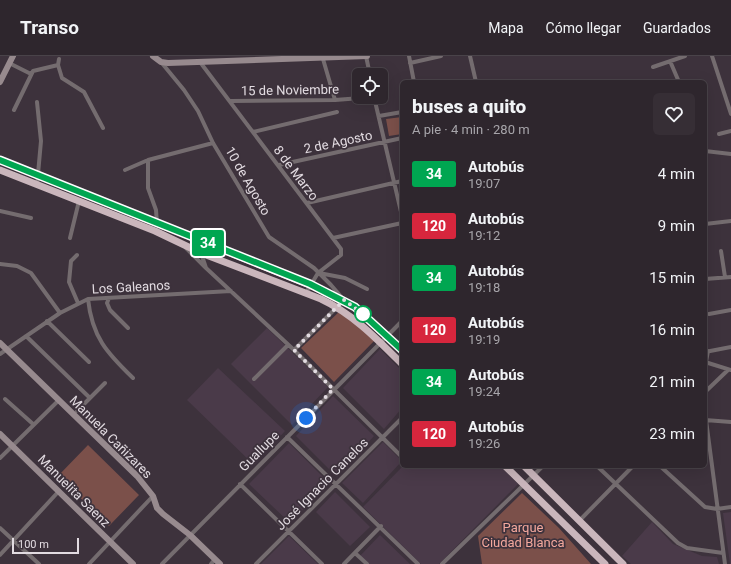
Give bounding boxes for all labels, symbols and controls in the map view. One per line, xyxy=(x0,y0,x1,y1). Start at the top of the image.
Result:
text: Transo xyxy=(20,16,79,39)
text: Mapa xyxy=(488,20,524,36)
text: Cómo llegar xyxy=(546,20,621,36)
text: Guardados xyxy=(643,20,711,36)
map controls xyxy=(352,68,388,104)
button: locate xyxy=(352,68,388,104)
street label: 15 de Noviembre xyxy=(241,82,339,98)
button: heart xyxy=(653,93,695,135)
text: buses a quito xyxy=(412,95,526,118)
text: A pie · 4 min · 280 m xyxy=(412,122,530,137)
street label: 2 de Agosto xyxy=(302,127,374,157)
street label: 8 de Marzo xyxy=(271,143,321,203)
street label: 10 de Agosto xyxy=(222,144,274,218)
text: Autobús xyxy=(468,158,524,176)
text: 4 min xyxy=(658,165,695,183)
text: 34 xyxy=(426,166,442,182)
text: 19:07 xyxy=(468,176,500,191)
text: Autobús xyxy=(468,210,524,228)
text: 9 min xyxy=(658,217,695,235)
text: 120 xyxy=(422,218,446,234)
text: 19:12 xyxy=(468,228,500,243)
line badge: 34 xyxy=(190,230,226,256)
text: 34 xyxy=(200,235,216,251)
text: Autobús xyxy=(468,262,524,280)
text: 15 min xyxy=(649,269,695,287)
text: 34 xyxy=(426,270,442,286)
street label: Los Galeanos xyxy=(91,277,171,297)
text: 19:18 xyxy=(468,280,500,295)
unlabelled marker xyxy=(354,305,372,323)
text: Autobús xyxy=(468,314,524,332)
text: 16 min xyxy=(649,321,695,339)
text: 120 xyxy=(422,322,446,338)
text: 19:19 xyxy=(468,332,500,347)
text: Autobús xyxy=(468,366,524,384)
text: 21 min xyxy=(649,373,695,391)
text: 34 xyxy=(426,374,442,390)
text: 19:24 xyxy=(468,384,500,399)
street label: Manuela Cañizares xyxy=(67,393,156,482)
your location xyxy=(296,408,316,428)
text: Autobús xyxy=(468,418,524,436)
text: 23 min xyxy=(649,425,695,443)
text: 120 xyxy=(422,426,446,442)
street label: Guallupe xyxy=(236,428,282,474)
street label: José Ignacio Canelos xyxy=(273,435,371,533)
text: 19:26 xyxy=(468,436,500,451)
street label: Manuelita Saenz xyxy=(35,452,114,531)
park label: Parque Ciudad Blanca xyxy=(481,520,565,550)
scale bar xyxy=(12,536,79,555)
text: 100 m xyxy=(18,538,49,551)

